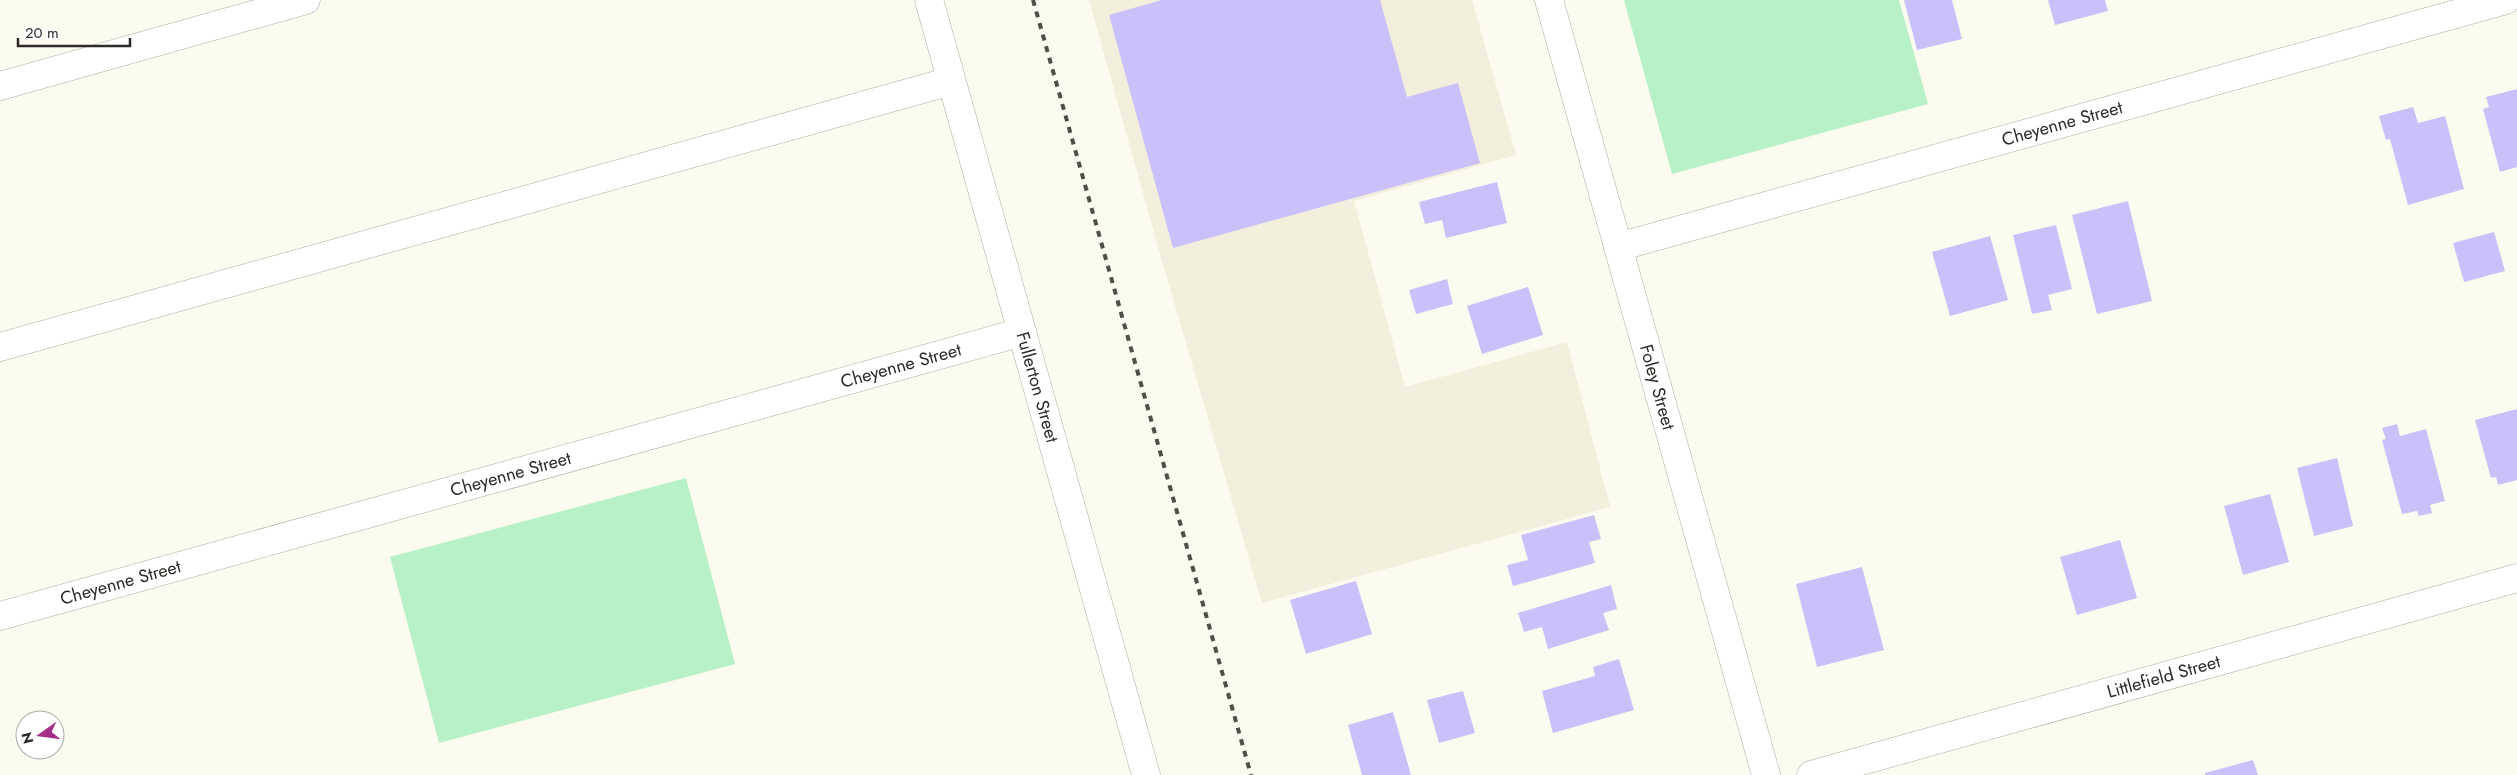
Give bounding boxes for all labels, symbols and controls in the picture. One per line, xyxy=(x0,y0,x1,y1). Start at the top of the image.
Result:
scale bar xyxy=(18,15,130,47)
text: 20 m xyxy=(25,22,59,44)
street label: Cheyenne Street xyxy=(1999,94,2126,153)
street label: Fullerton Street xyxy=(1010,329,1065,446)
street label: Cheyenne Street xyxy=(837,336,965,395)
street label: Foley Street xyxy=(1633,341,1682,434)
street label: Cheyenne Street xyxy=(447,445,575,503)
street label: Cheyenne Street xyxy=(57,553,184,612)
street label: Littlefield Street xyxy=(2104,648,2224,705)
north arrow xyxy=(15,710,65,760)
text: N xyxy=(16,730,38,746)

